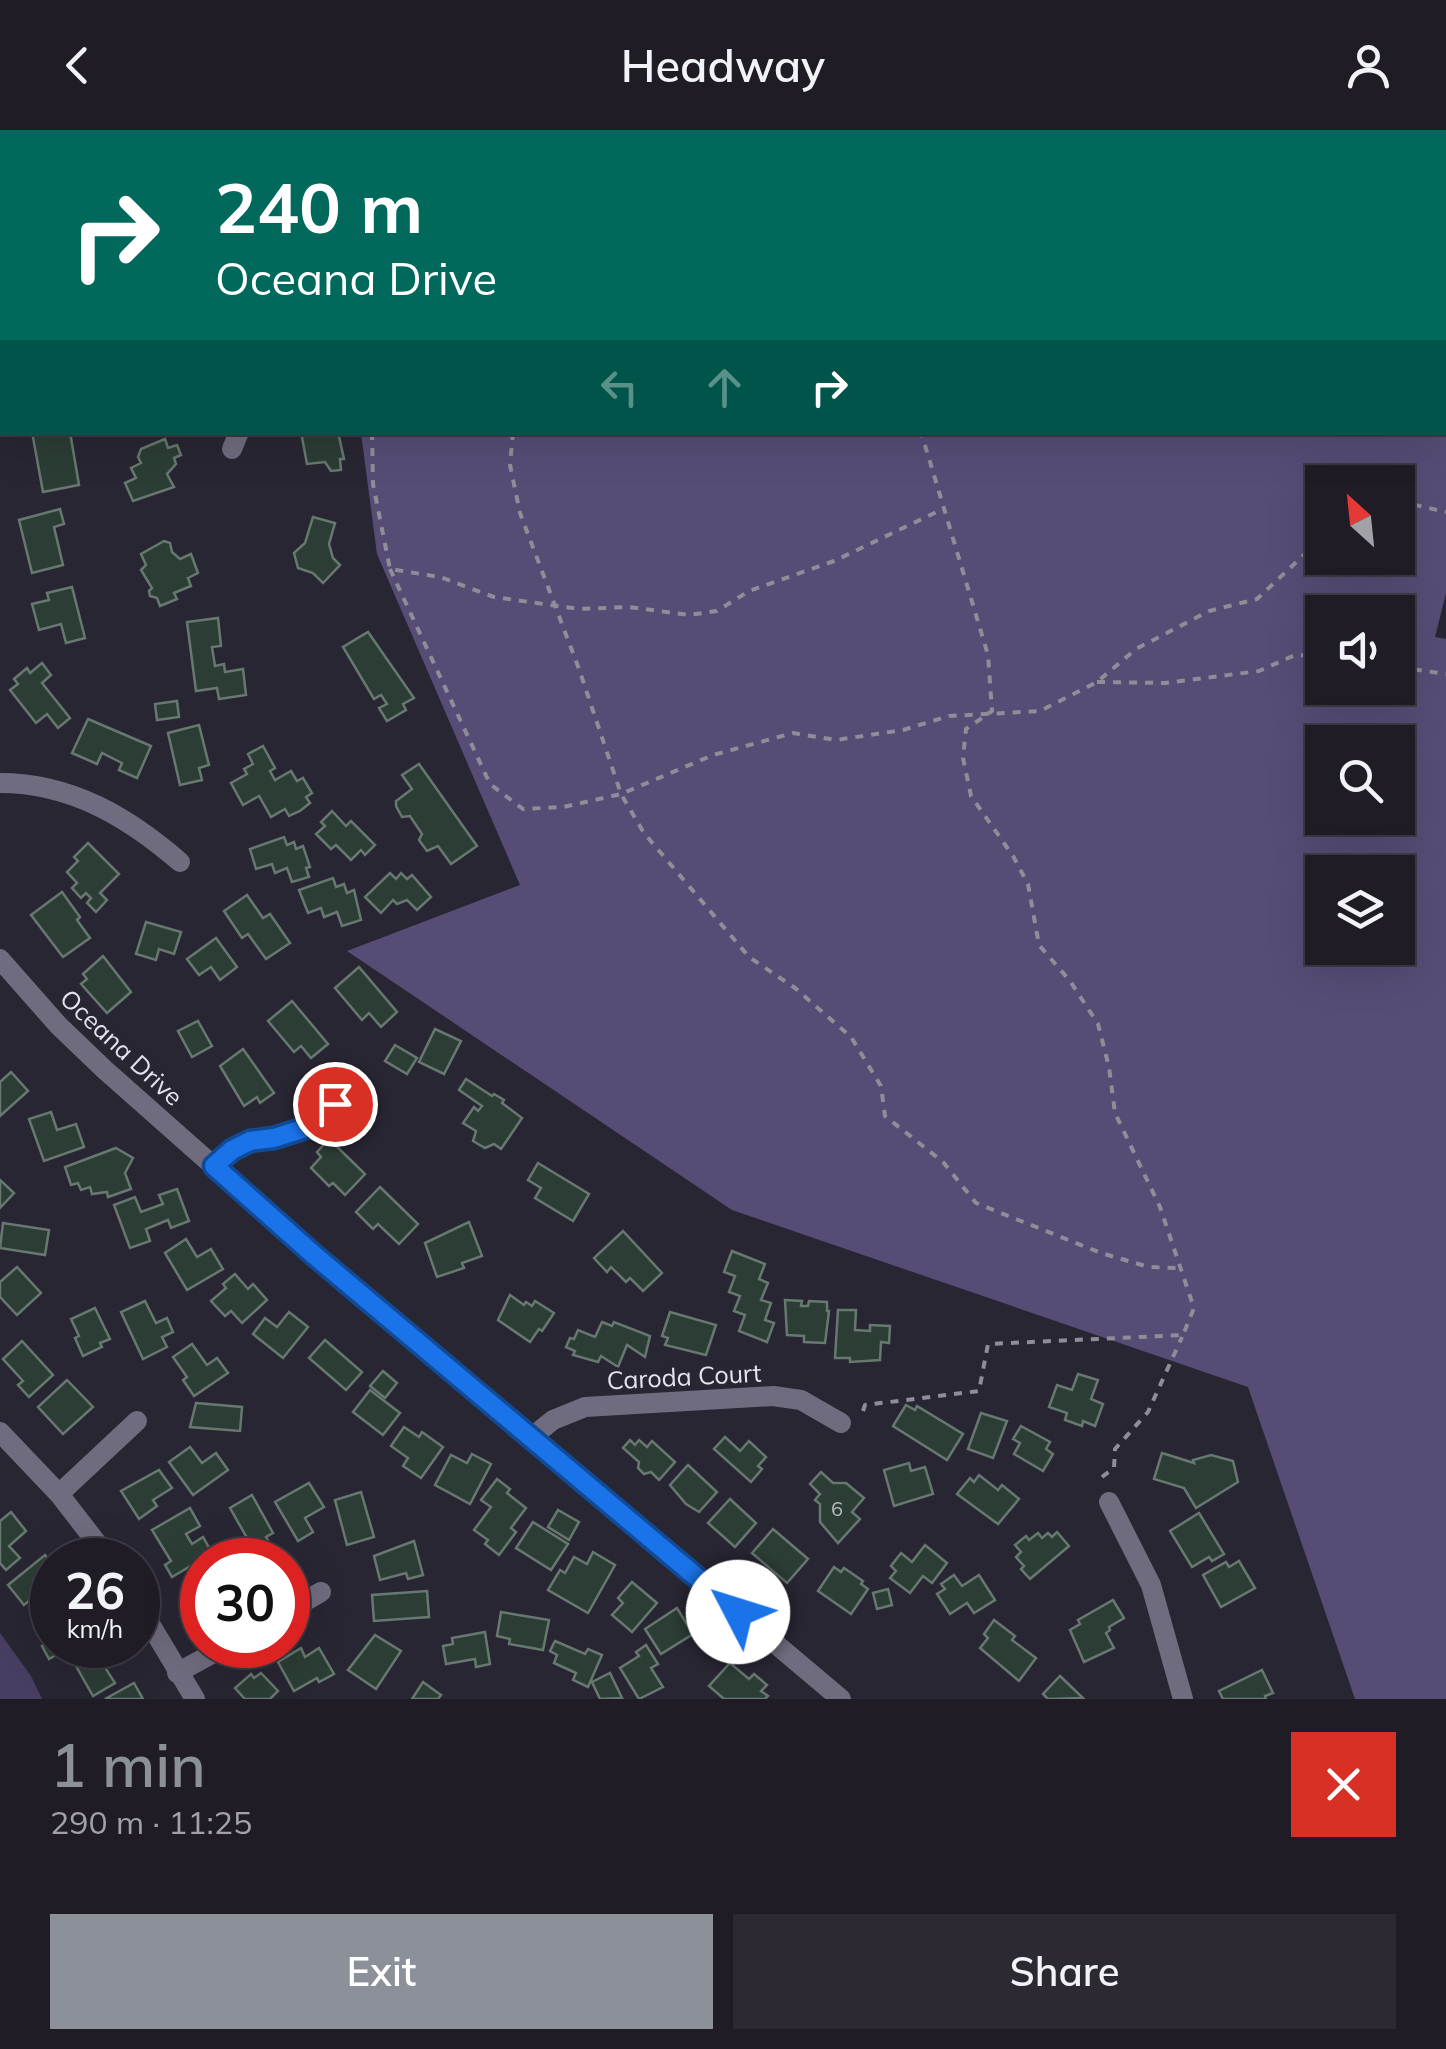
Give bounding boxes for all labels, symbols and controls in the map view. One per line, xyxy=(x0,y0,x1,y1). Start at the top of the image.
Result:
text: Headway xyxy=(621,37,825,93)
icon: back xyxy=(50,38,105,93)
icon: person xyxy=(1341,38,1396,93)
text: 240 m xyxy=(215,163,423,251)
icon: right xyxy=(50,170,180,300)
text: Oceana Drive xyxy=(215,250,497,306)
icon: left xyxy=(592,360,647,415)
icon: ahead xyxy=(697,360,752,415)
icon: right xyxy=(802,360,857,415)
north arrow xyxy=(1305,465,1415,575)
map controls xyxy=(1305,465,1415,965)
button: sound xyxy=(1305,595,1415,705)
button: search xyxy=(1305,725,1415,835)
button: layers xyxy=(1305,855,1415,965)
street label: Oceana Drive xyxy=(54,982,190,1112)
pin xyxy=(293,1062,378,1147)
icon: arrive xyxy=(308,1077,363,1132)
street label: Caroda Court xyxy=(606,1356,762,1396)
house number: 6 xyxy=(831,1496,843,1521)
speed limit sign: 30 xyxy=(180,1538,310,1668)
text: 26 xyxy=(65,1559,125,1622)
position arrow xyxy=(686,1560,790,1664)
text: km/h xyxy=(67,1613,123,1644)
text: 1 min xyxy=(50,1727,206,1802)
button: close xyxy=(1291,1732,1396,1837)
text: 290 m · 11:25 xyxy=(50,1802,252,1842)
button: Exit xyxy=(50,1914,713,2029)
button: Share xyxy=(733,1914,1396,2029)

